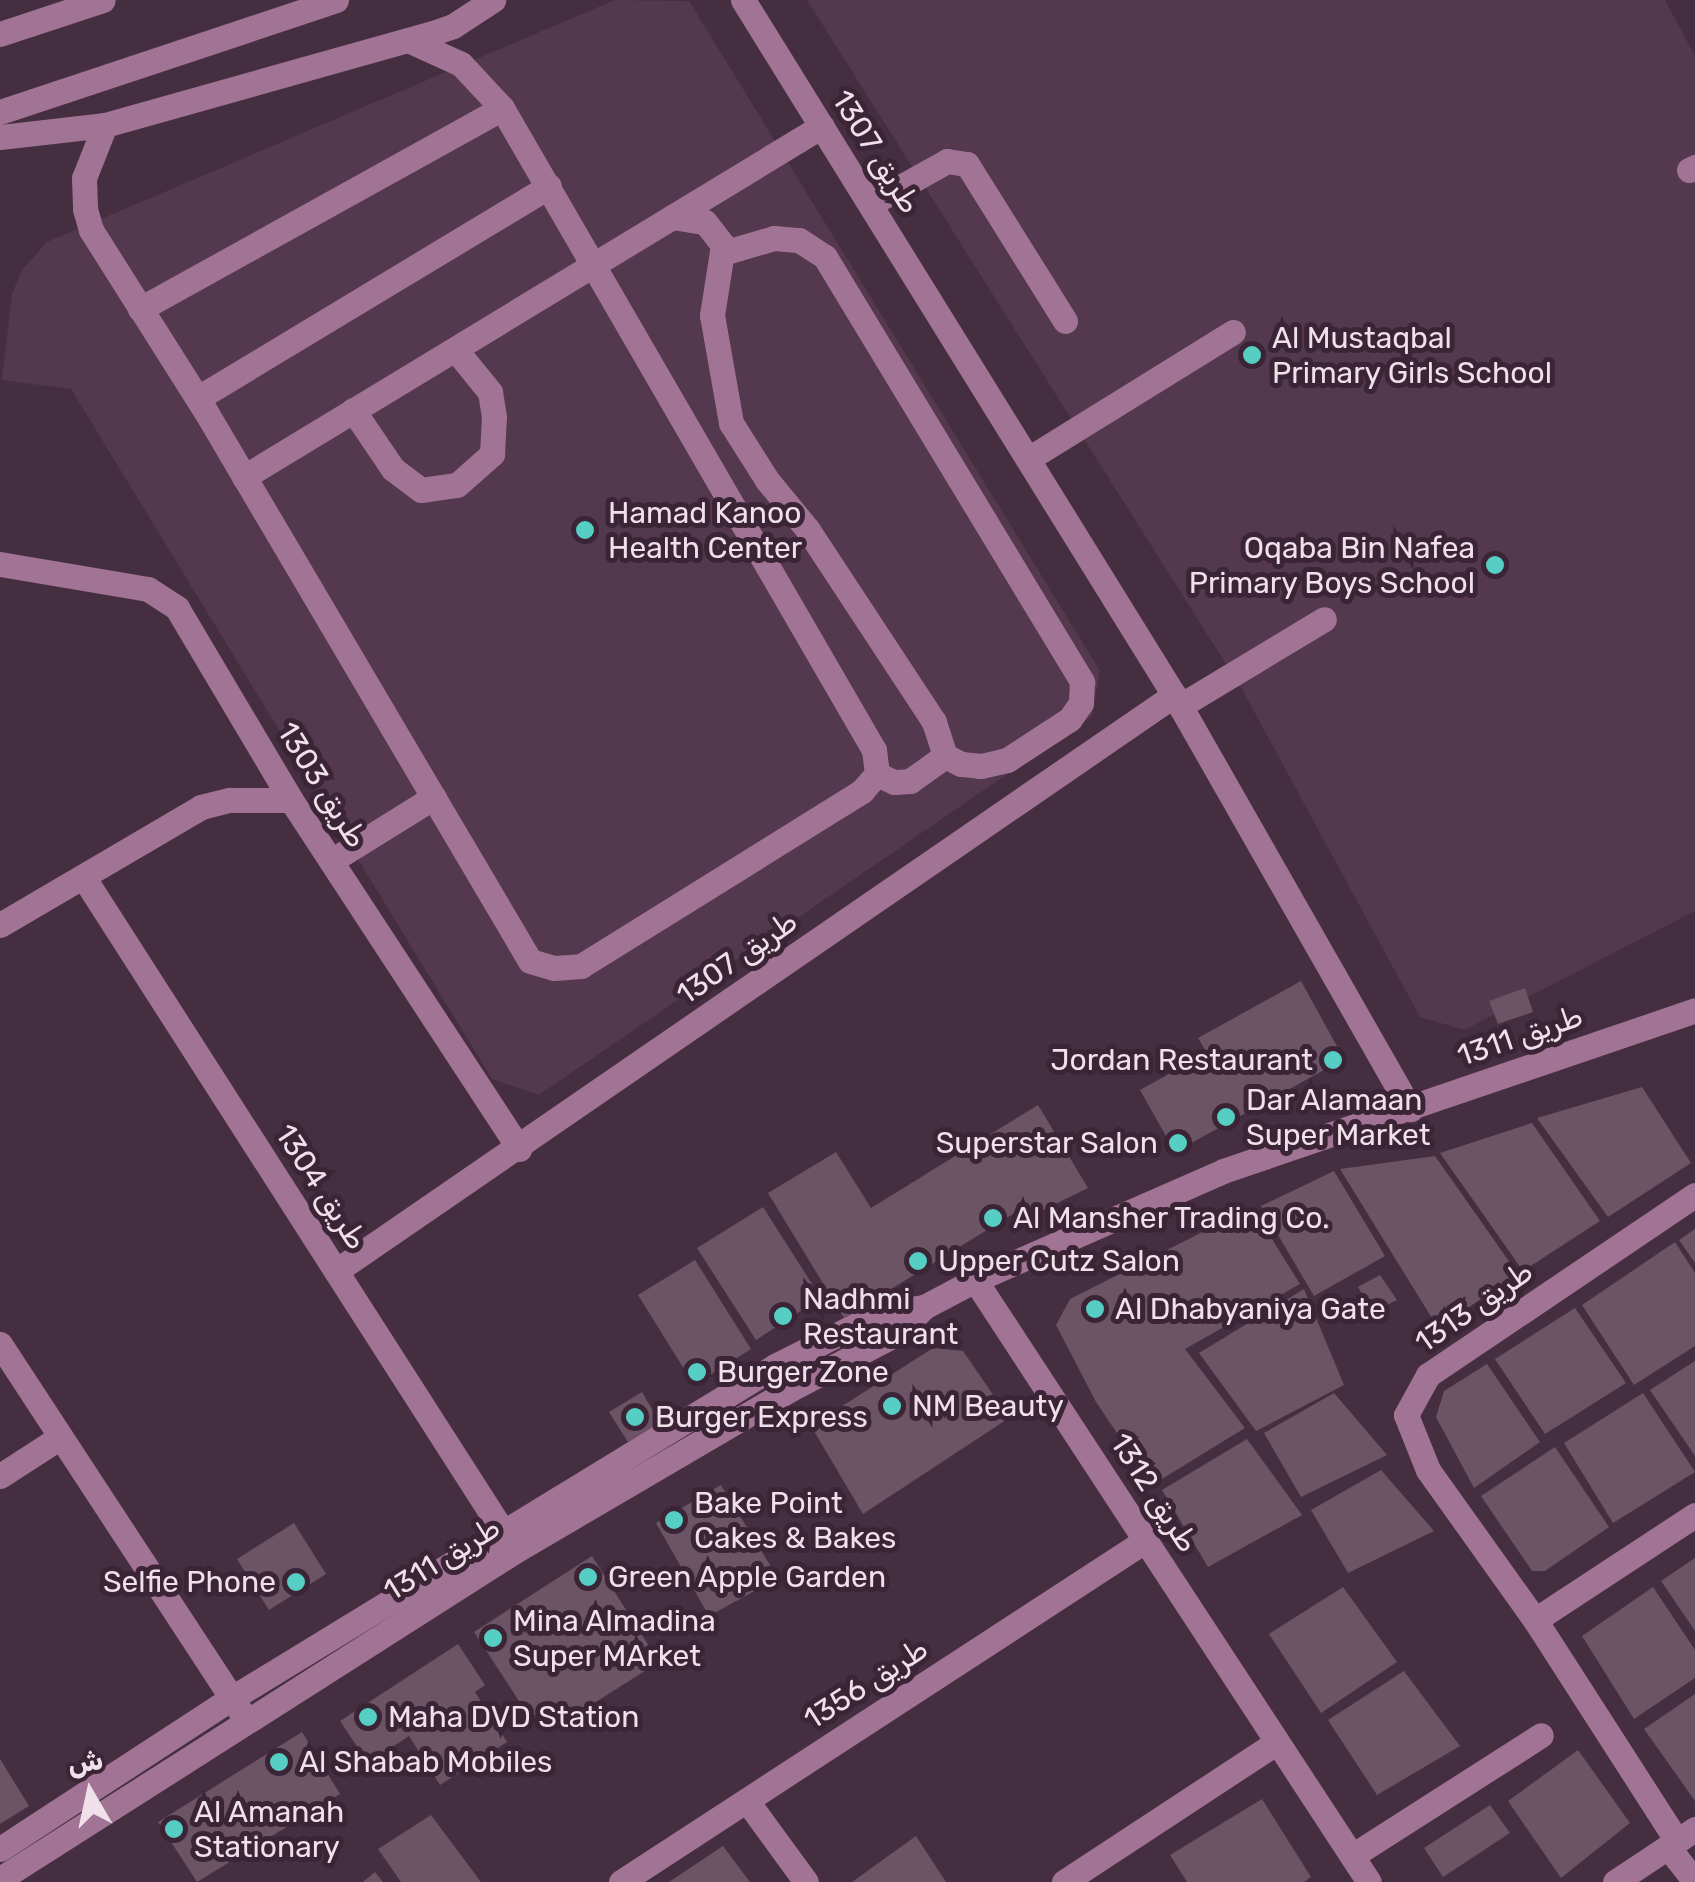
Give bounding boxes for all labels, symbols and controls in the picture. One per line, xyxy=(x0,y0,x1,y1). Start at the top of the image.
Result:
street label: طريق 1307 xyxy=(824,84,928,220)
place label: Al Mustaqbal Primary Girls School xyxy=(1272,320,1553,390)
marker: Al Mustaqbal Primary Girls School xyxy=(1241,344,1263,366)
place label: Hamad Kanoo Health Center xyxy=(608,495,802,566)
marker: Hamad Kanoo Health Center xyxy=(572,517,598,543)
place label: Oqaba Bin Nafea Primary Boys School xyxy=(1188,530,1475,600)
marker: Oqaba Bin Nafea Primary Boys School xyxy=(1484,554,1506,576)
street label: طريق 1303 xyxy=(269,716,375,854)
street label: طريق 1307 xyxy=(670,903,804,1013)
street label: طريق 1311 xyxy=(1453,998,1587,1074)
place label: Jordan Restaurant xyxy=(1050,1042,1313,1078)
marker: Jordan Restaurant xyxy=(1322,1049,1344,1071)
place label: Dar Alamaan Super Market xyxy=(1246,1082,1431,1152)
marker: Dar Alamaan Super Market xyxy=(1215,1106,1237,1128)
street label: طريق 1304 xyxy=(267,1118,375,1256)
place label: Superstar Salon xyxy=(935,1125,1158,1161)
marker: Superstar Salon xyxy=(1167,1132,1189,1154)
place label: Al Mansher Trading Co. xyxy=(1013,1200,1331,1236)
marker: Al Mansher Trading Co. xyxy=(982,1207,1004,1229)
place label: Upper Cutz Salon xyxy=(938,1243,1181,1279)
marker: Upper Cutz Salon xyxy=(907,1250,929,1272)
street label: طريق 1313 xyxy=(1409,1254,1539,1360)
place label: Nadhmi Restaurant xyxy=(803,1281,958,1352)
place label: Al Dhabyaniya Gate xyxy=(1115,1291,1386,1327)
marker: Al Dhabyaniya Gate xyxy=(1084,1298,1106,1320)
marker: Nadhmi Restaurant xyxy=(772,1305,794,1327)
place label: Burger Zone xyxy=(717,1354,889,1390)
marker: Burger Zone xyxy=(686,1361,708,1383)
place label: NM Beauty xyxy=(912,1388,1064,1424)
marker: NM Beauty xyxy=(881,1395,903,1417)
place label: Burger Express xyxy=(655,1399,868,1435)
marker: Burger Express xyxy=(624,1406,646,1428)
street label: طريق 1312 xyxy=(1102,1427,1206,1559)
place label: Bake Point Cakes & Bakes xyxy=(694,1485,896,1556)
street label: طريق 1311 xyxy=(378,1509,506,1609)
marker: Bake Point Cakes & Bakes xyxy=(663,1509,685,1531)
place label: Green Apple Garden xyxy=(608,1559,887,1595)
place label: Selfie Phone xyxy=(103,1564,276,1600)
marker: Green Apple Garden xyxy=(577,1566,599,1588)
marker: Selfie Phone xyxy=(285,1571,307,1593)
place label: Mina Almadina Super MArket xyxy=(513,1603,717,1674)
marker: Mina Almadina Super MArket xyxy=(482,1627,504,1649)
street label: طريق 1356 xyxy=(797,1631,935,1737)
place label: Maha DVD Station xyxy=(388,1699,640,1735)
marker: Maha DVD Station xyxy=(357,1706,379,1728)
north arrow xyxy=(40,1742,140,1842)
text: ش xyxy=(65,1743,105,1781)
place label: Al Shabab Mobiles xyxy=(299,1744,552,1780)
marker: Al Shabab Mobiles xyxy=(268,1751,290,1773)
place label: Al Amanah Stationary xyxy=(194,1794,345,1864)
marker: Al Amanah Stationary xyxy=(163,1818,185,1840)

